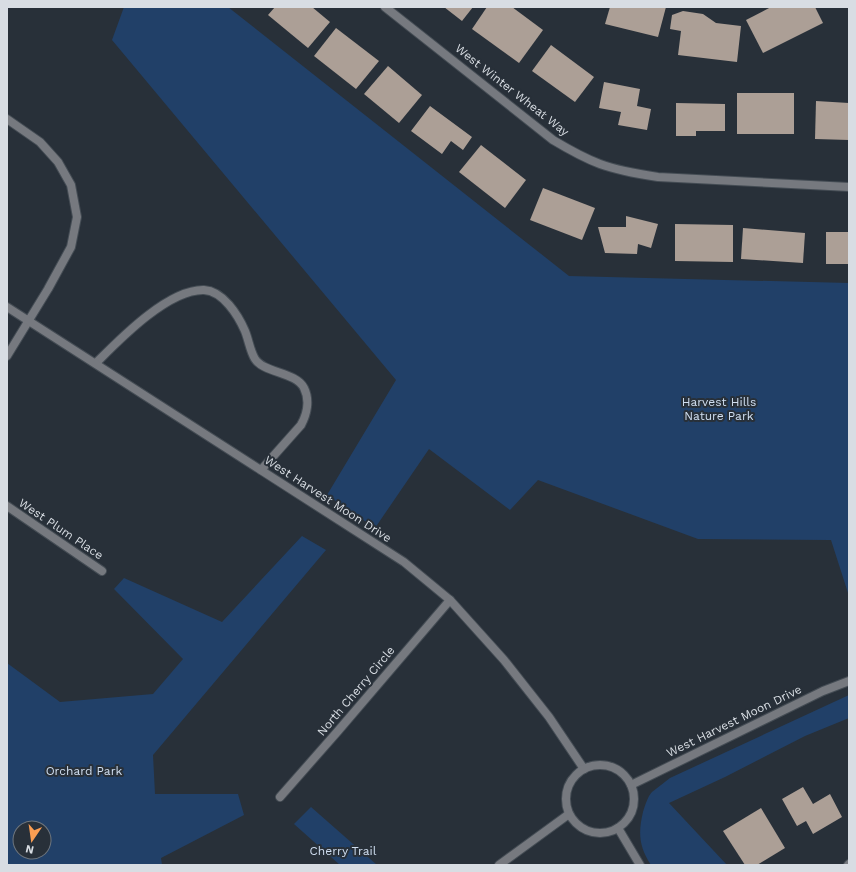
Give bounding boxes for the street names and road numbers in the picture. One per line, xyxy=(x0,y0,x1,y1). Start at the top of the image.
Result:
street label: West Winter Wheat Way xyxy=(452,41,572,139)
street label: West Harvest Moon Drive xyxy=(262,453,394,545)
street label: West Plum Place xyxy=(16,496,106,562)
street label: North Cherry Circle xyxy=(314,643,398,739)
street label: West Harvest Moon Drive xyxy=(664,682,804,760)

